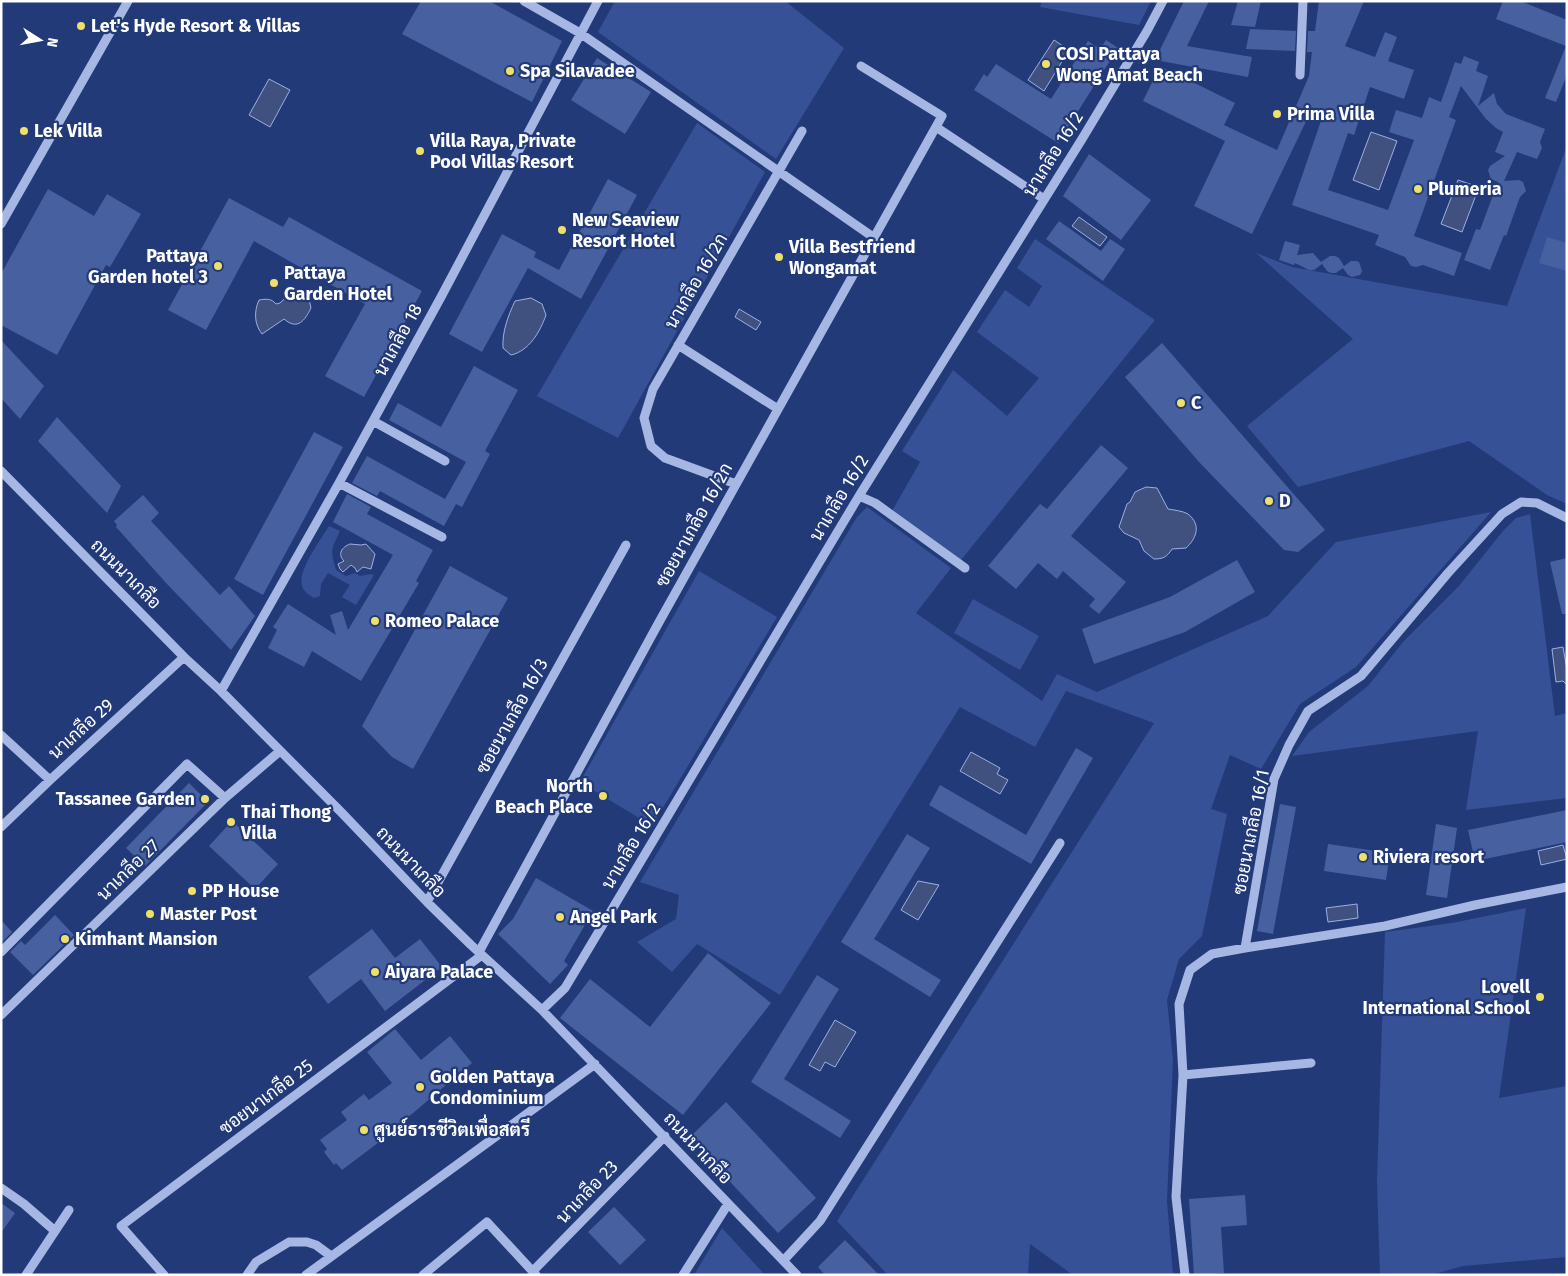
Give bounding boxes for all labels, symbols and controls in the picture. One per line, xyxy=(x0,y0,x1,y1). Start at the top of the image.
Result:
north arrow xyxy=(15,15,65,65)
place label: Let's Hyde Resort & Villas xyxy=(91,15,301,37)
marker: Let's Hyde Resort & Villas xyxy=(75,20,87,32)
text: N xyxy=(43,36,62,49)
place label: COSI Pattaya Wong Amat Beach xyxy=(1056,43,1203,86)
marker: COSI Pattaya Wong Amat Beach xyxy=(1040,58,1052,70)
place label: Spa Silavadee xyxy=(520,60,635,82)
marker: Spa Silavadee xyxy=(504,65,516,77)
place label: Prima Villa xyxy=(1287,103,1375,125)
street label: นาเกลือ 16/2 xyxy=(1017,107,1088,201)
marker: Prima Villa xyxy=(1271,108,1283,120)
place label: Lek Villa xyxy=(34,120,103,142)
marker: Lek Villa xyxy=(18,125,30,137)
place label: Villa Raya, Private Pool Villas Resort xyxy=(429,130,576,173)
marker: Villa Raya, Private Pool Villas Resort xyxy=(414,145,426,157)
place label: Plumeria xyxy=(1428,178,1502,200)
marker: Plumeria xyxy=(1412,183,1424,195)
place label: New Seaview Resort Hotel xyxy=(572,209,680,252)
marker: New Seaview Resort Hotel xyxy=(556,224,568,236)
street label: นาเกลือ 16/2ก xyxy=(659,229,732,333)
place label: Villa Bestfriend Wongamat xyxy=(788,236,916,279)
place label: Pattaya Garden hotel 3 xyxy=(88,245,208,288)
marker: Villa Bestfriend Wongamat xyxy=(773,251,785,263)
marker: Pattaya Garden hotel 3 xyxy=(212,260,224,272)
place label: Pattaya Garden Hotel xyxy=(284,262,393,305)
marker: Pattaya Garden Hotel xyxy=(268,277,280,289)
street label: นาเกลือ 18 xyxy=(368,299,427,380)
place label: C xyxy=(1191,392,1202,414)
marker: C xyxy=(1175,397,1187,409)
street label: นาเกลือ 16/2 xyxy=(804,450,873,545)
street label: ซอยนาเกลือ 16/2ก xyxy=(650,458,737,591)
place label: D xyxy=(1279,490,1291,512)
marker: D xyxy=(1263,495,1275,507)
street label: ถนนนาเกลือ xyxy=(86,534,166,614)
place label: Romeo Palace xyxy=(385,610,499,632)
marker: Romeo Palace xyxy=(369,615,381,627)
street label: ซอยนาเกลือ 16/3 xyxy=(470,654,553,778)
street label: นาเกลือ 29 xyxy=(43,693,118,764)
street label: ซอยนาเกลือ 16/1 xyxy=(1227,767,1274,896)
place label: North Beach Place xyxy=(495,775,593,818)
place label: Tassanee Garden xyxy=(56,788,195,810)
marker: North Beach Place xyxy=(597,790,609,802)
marker: Tassanee Garden xyxy=(199,793,211,805)
street label: นาเกลือ 16/2 xyxy=(596,798,665,893)
place label: Thai Thong Villa xyxy=(240,801,331,844)
marker: Thai Thong Villa xyxy=(225,816,237,828)
street label: ถนนนาเกลือ xyxy=(372,821,451,902)
street label: นาเกลือ 27 xyxy=(91,834,164,905)
place label: Riviera resort xyxy=(1373,846,1485,868)
marker: Riviera resort xyxy=(1357,851,1369,863)
place label: PP House xyxy=(202,880,279,902)
marker: PP House xyxy=(186,885,198,897)
place label: Master Post xyxy=(160,903,258,925)
place label: Angel Park xyxy=(569,906,658,928)
marker: Master Post xyxy=(144,908,156,920)
marker: Angel Park xyxy=(554,911,566,923)
place label: Kimhant Mansion xyxy=(75,928,218,950)
marker: Kimhant Mansion xyxy=(59,933,71,945)
place label: Aiyara Palace xyxy=(384,961,493,983)
marker: Aiyara Palace xyxy=(369,966,381,978)
place label: Lovell International School xyxy=(1362,976,1531,1019)
marker: Lovell International School xyxy=(1534,991,1546,1003)
street label: ซอยนาเกลือ 25 xyxy=(214,1054,317,1139)
place label: Golden Pattaya Condominium xyxy=(430,1066,555,1109)
marker: Golden Pattaya Condominium xyxy=(414,1081,426,1093)
street label: ถนนนาเกลือ xyxy=(659,1107,738,1189)
place label: ศูนย์ธารชีวิตเพื่อสตรี xyxy=(374,1114,530,1143)
marker: ศูนย์ธารชีวิตเพื่อสตรี xyxy=(358,1124,370,1136)
street label: นาเกลือ 23 xyxy=(551,1155,623,1228)

